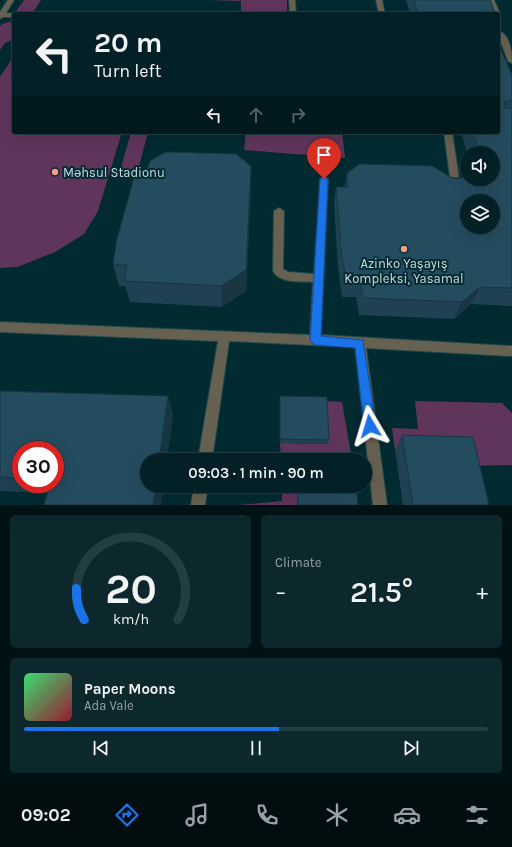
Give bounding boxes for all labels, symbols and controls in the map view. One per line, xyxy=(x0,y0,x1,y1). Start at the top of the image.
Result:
text: 20 m xyxy=(94,26,162,59)
icon: left xyxy=(28,28,80,80)
text: Turn left xyxy=(94,60,162,82)
icon: left xyxy=(203,104,225,126)
icon: ahead xyxy=(245,104,267,126)
icon: right xyxy=(287,104,309,126)
pin xyxy=(307,138,341,179)
icon: arrive xyxy=(313,144,335,166)
map controls xyxy=(460,146,500,234)
button: sound xyxy=(460,146,500,186)
place label: Məhsul Stadionu xyxy=(63,165,165,180)
marker: Məhsul Stadionu xyxy=(50,167,60,177)
button: layers xyxy=(460,194,500,234)
marker: Azinko Yaşayış Kompleksi, Yasamal xyxy=(399,244,409,254)
place label: Azinko Yaşayış Kompleksi, Yasamal xyxy=(344,256,464,286)
position arrow xyxy=(349,405,391,447)
speed limit sign: 30 xyxy=(12,441,64,493)
text: 09:03 · 1 min · 90 m xyxy=(188,464,324,482)
text: Climate xyxy=(275,555,321,570)
text: 20 xyxy=(105,564,156,612)
text: 21.5° xyxy=(350,574,413,610)
text: − xyxy=(275,579,287,605)
text: + xyxy=(476,579,488,605)
text: km/h xyxy=(112,610,149,627)
text: Paper Moons xyxy=(84,680,176,698)
text: Ada Vale xyxy=(84,698,134,713)
icon: previous xyxy=(90,737,112,759)
icon: pause xyxy=(245,737,267,759)
icon: next xyxy=(400,737,422,759)
icon: directions xyxy=(113,801,141,829)
icon: music xyxy=(183,801,211,829)
icon: phone xyxy=(253,801,281,829)
icon: climate xyxy=(323,801,351,829)
icon: car xyxy=(393,801,421,829)
icon: filters xyxy=(463,801,491,829)
text: 09:02 xyxy=(21,804,71,826)

